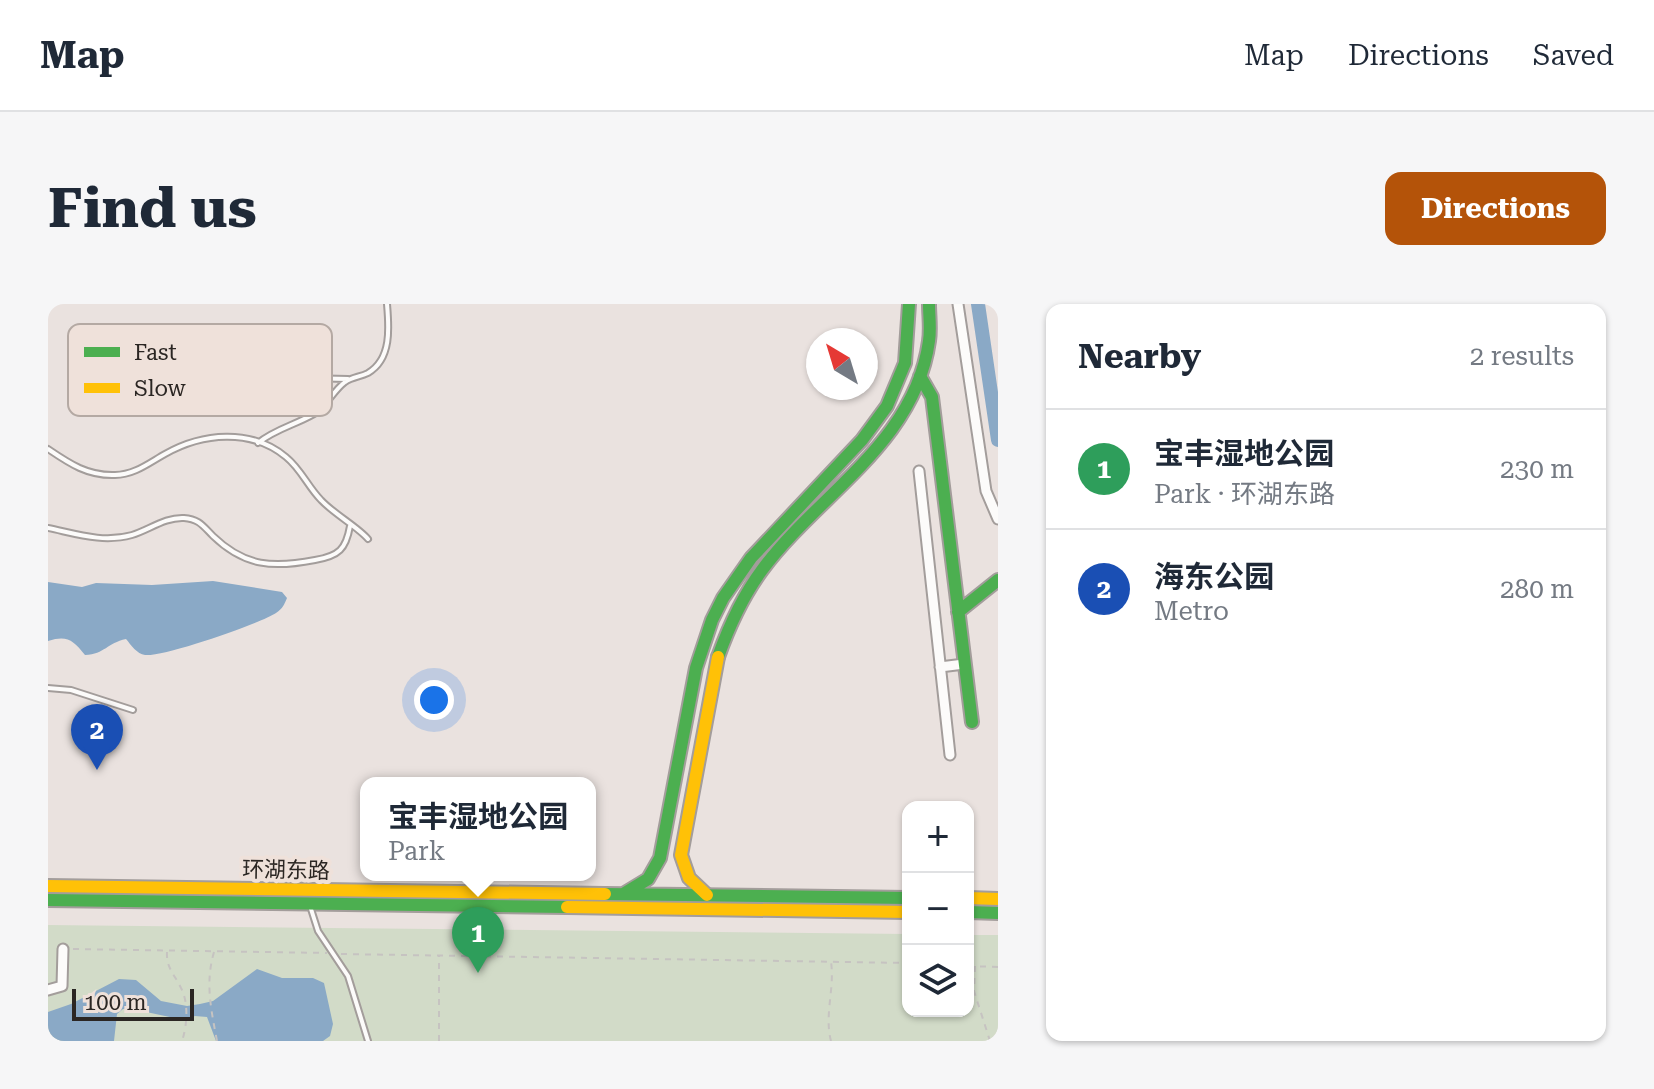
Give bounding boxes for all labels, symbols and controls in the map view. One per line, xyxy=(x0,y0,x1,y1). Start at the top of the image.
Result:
text: Map xyxy=(40,33,125,77)
text: Map xyxy=(1244,39,1304,72)
text: Directions xyxy=(1348,39,1489,72)
text: Saved xyxy=(1533,39,1614,72)
button: Directions xyxy=(1385,172,1606,245)
text: Find us xyxy=(48,175,257,241)
legend xyxy=(68,324,332,416)
north arrow xyxy=(806,328,878,400)
text: Nearby xyxy=(1078,336,1201,376)
text: Fast xyxy=(134,340,177,365)
text: 2 results xyxy=(1470,341,1574,371)
text: Slow xyxy=(134,376,187,401)
text: 宝丰湿地公园 xyxy=(1154,436,1334,471)
text: 1 xyxy=(1097,454,1111,484)
text: 230 m xyxy=(1500,454,1574,484)
text: Park · 环湖东路 xyxy=(1154,479,1335,509)
text: 海东公园 xyxy=(1154,559,1274,594)
text: 2 xyxy=(1097,574,1111,604)
text: 280 m xyxy=(1500,574,1574,604)
text: Metro xyxy=(1154,596,1229,626)
your location xyxy=(414,680,454,720)
pin: 2 xyxy=(71,704,123,770)
popup xyxy=(360,777,596,881)
text: 宝丰湿地公园 xyxy=(388,799,568,834)
map controls xyxy=(902,801,974,1017)
button: + xyxy=(902,801,974,873)
text: Park xyxy=(388,836,445,866)
street label: 环湖东路 xyxy=(242,857,330,883)
button: − xyxy=(902,873,974,945)
pin: 1 xyxy=(452,907,504,973)
button: layers xyxy=(902,945,974,1017)
scale bar xyxy=(72,985,194,1021)
text: 100 m xyxy=(84,990,147,1015)

